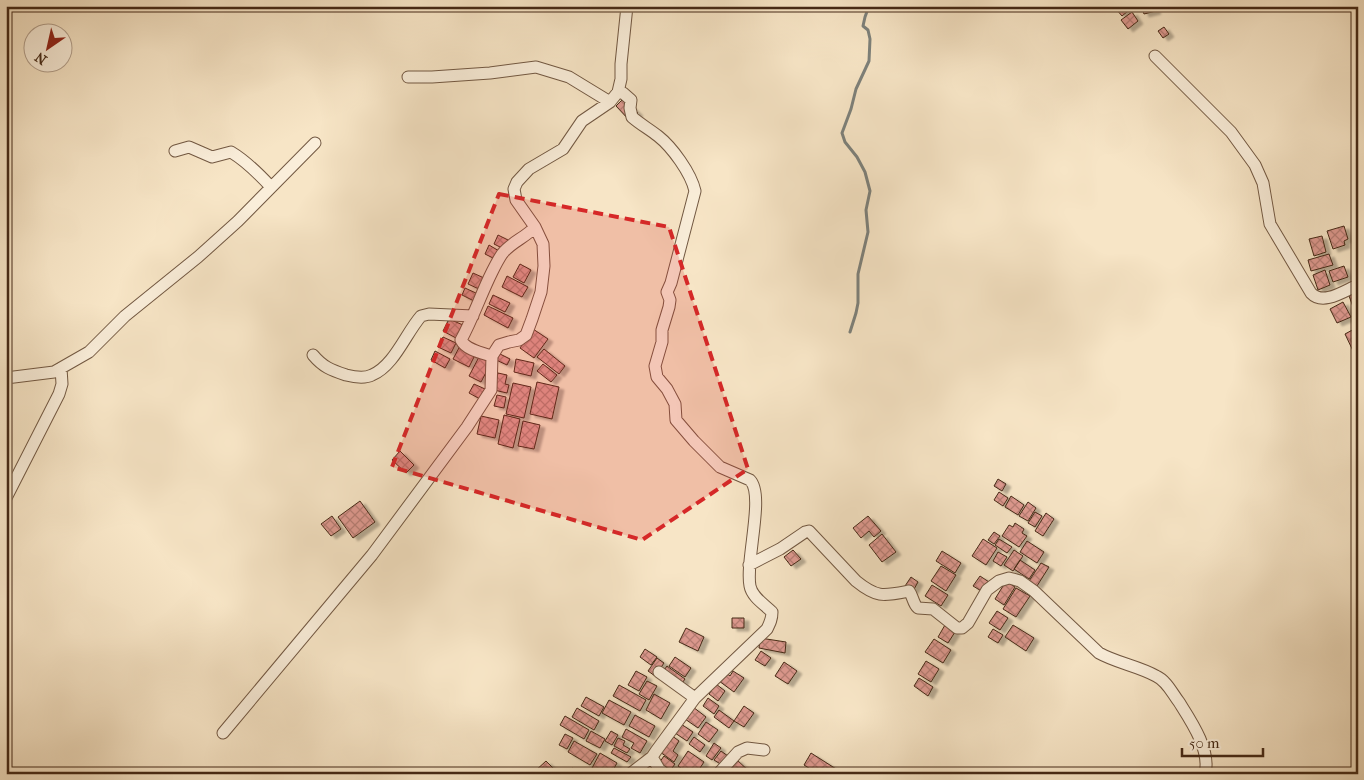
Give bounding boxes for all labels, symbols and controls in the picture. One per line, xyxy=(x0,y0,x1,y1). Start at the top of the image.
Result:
north arrow xyxy=(22,22,72,72)
text: N xyxy=(32,48,50,68)
scale bar xyxy=(1182,725,1263,757)
text: 50 m xyxy=(1189,734,1220,752)

